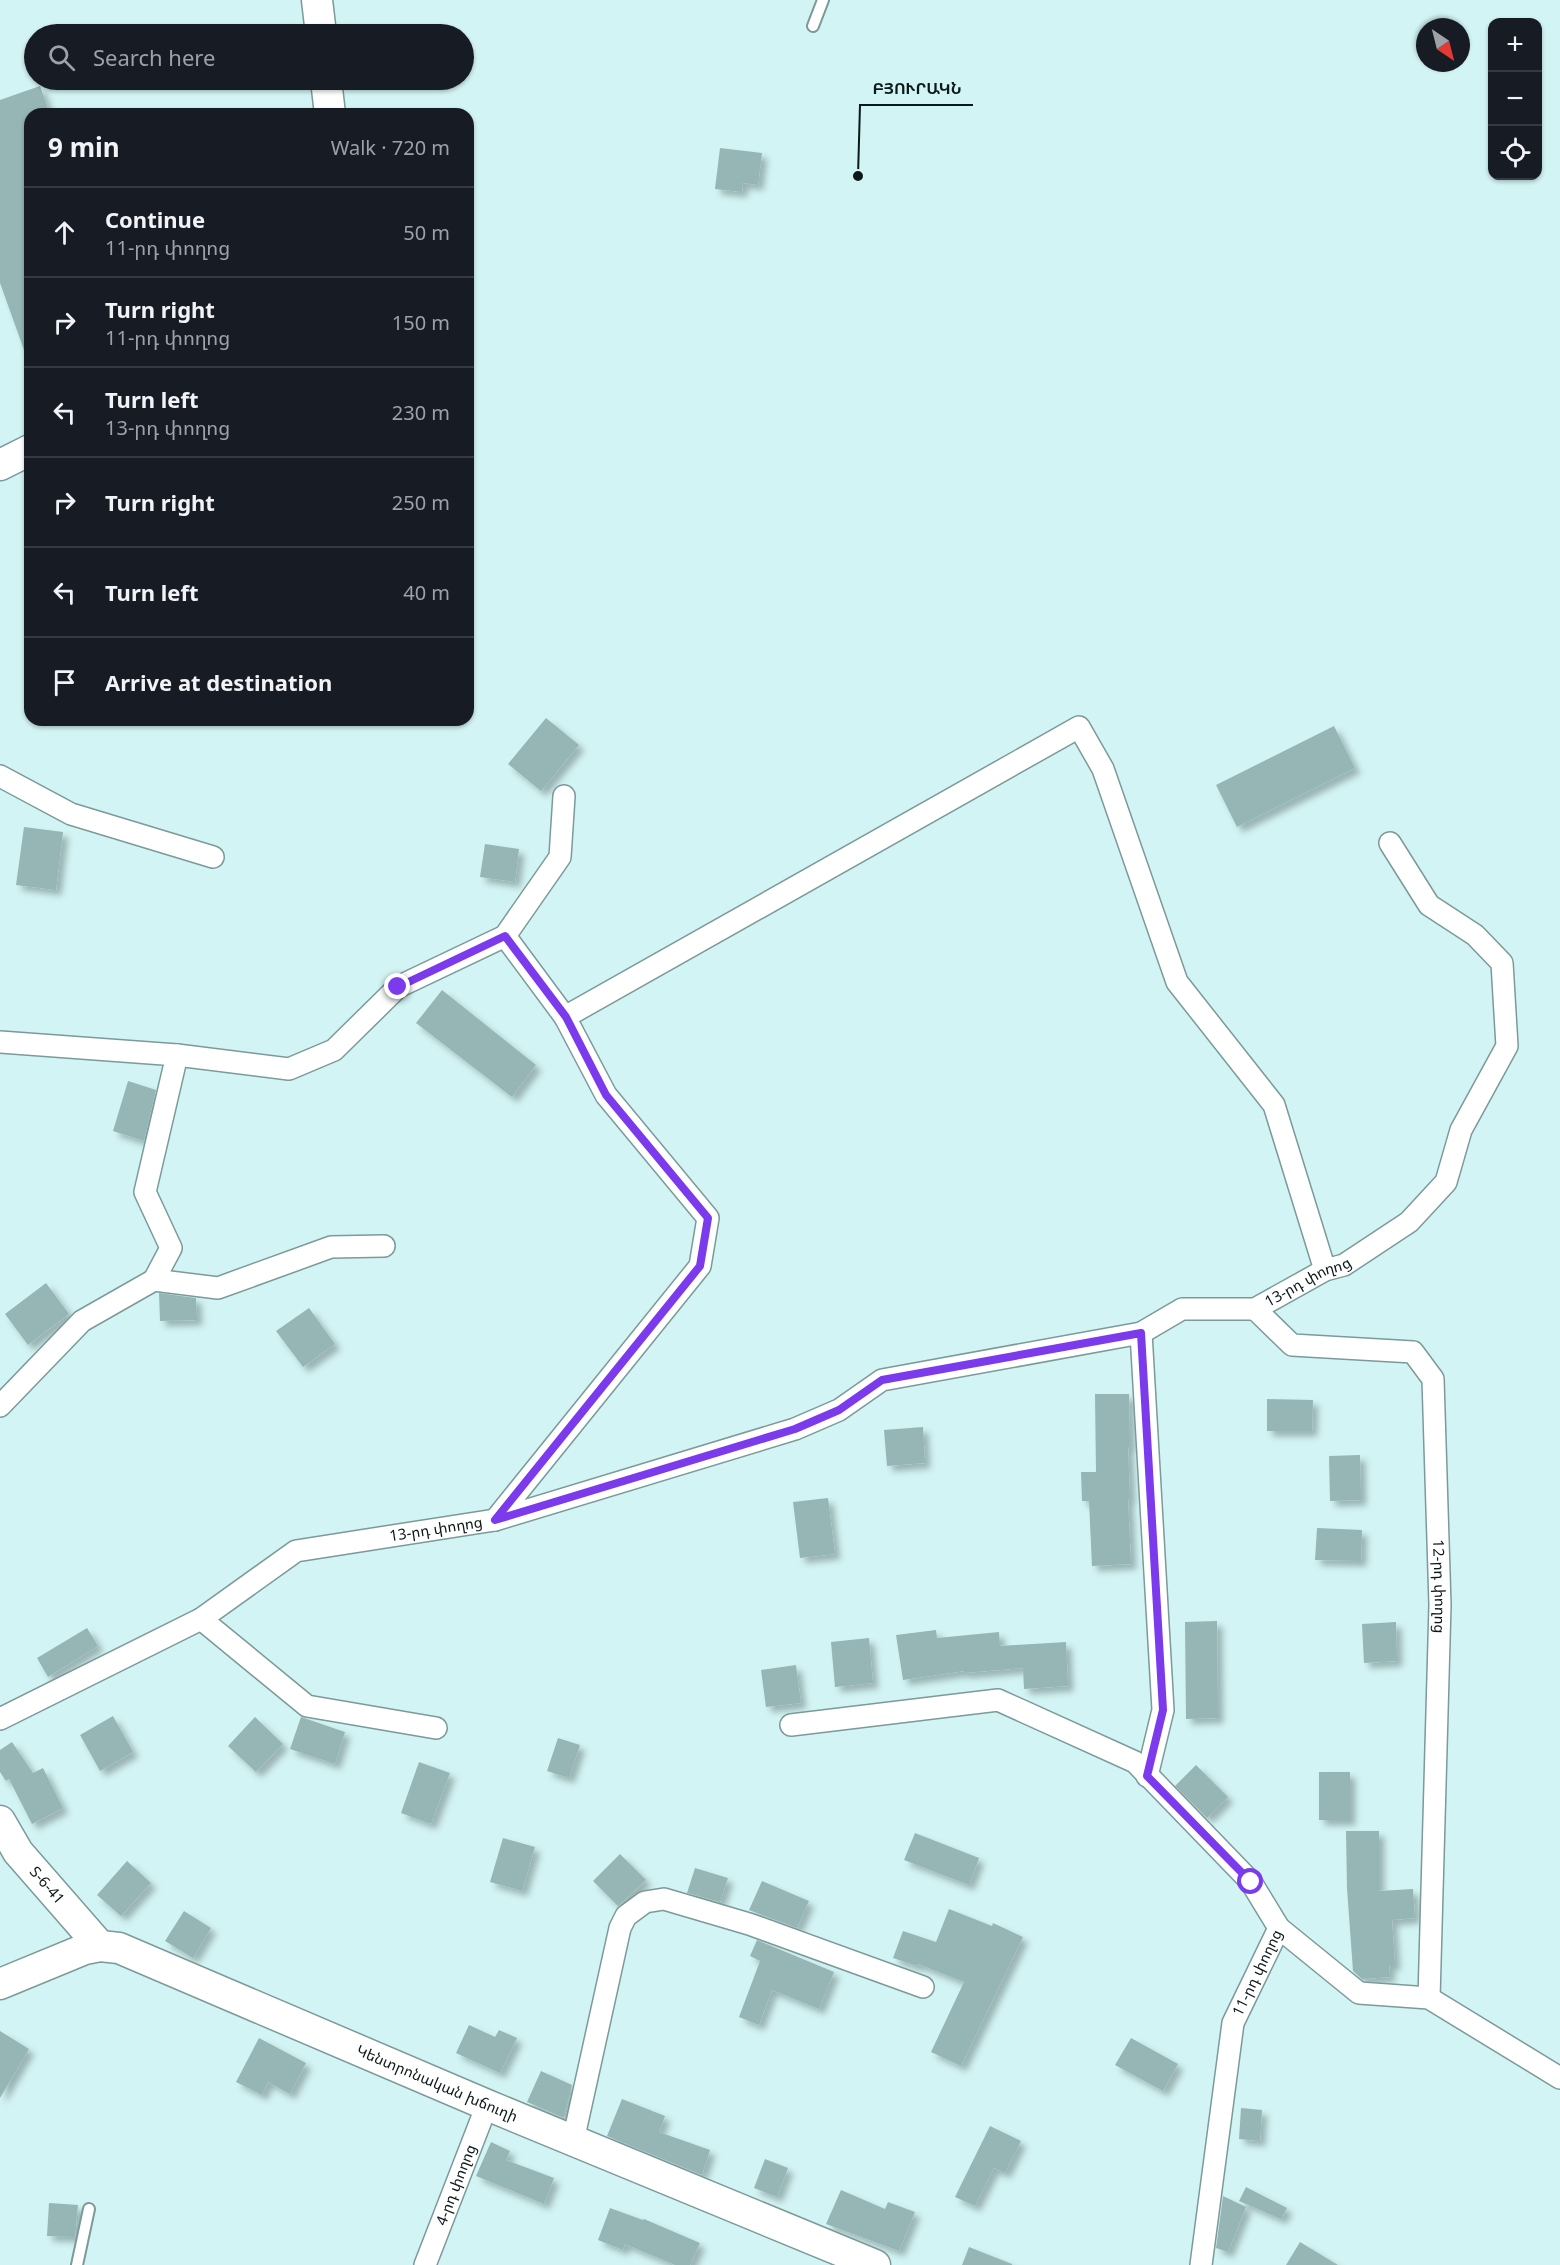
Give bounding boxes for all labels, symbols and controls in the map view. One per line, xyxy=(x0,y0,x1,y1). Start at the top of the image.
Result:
north arrow xyxy=(1416,18,1470,72)
map controls xyxy=(1488,18,1542,180)
button: + xyxy=(1488,18,1542,72)
search box xyxy=(24,24,474,90)
icon: search xyxy=(45,41,78,74)
text: Search here xyxy=(93,42,215,72)
callout: ԲՅՈՒՐԱԿՆ xyxy=(860,71,973,105)
button: − xyxy=(1488,72,1542,126)
text: ԲՅՈՒՐԱԿՆ xyxy=(873,77,961,99)
button: locate xyxy=(1488,126,1542,180)
text: 9 min xyxy=(48,129,120,165)
text: Walk · 720 m xyxy=(331,134,450,161)
text: Continue xyxy=(105,204,205,234)
icon: ahead xyxy=(48,216,81,249)
text: 50 m xyxy=(403,219,450,246)
text: 11-րդ փողոց xyxy=(105,234,230,261)
text: Turn right xyxy=(105,294,215,324)
icon: right xyxy=(48,306,81,339)
text: 150 m xyxy=(392,309,450,336)
text: 11-րդ փողոց xyxy=(105,324,230,351)
text: Turn left xyxy=(105,384,199,414)
icon: left xyxy=(48,396,81,429)
text: 230 m xyxy=(392,399,450,426)
text: 13-րդ փողոց xyxy=(105,414,230,441)
icon: right xyxy=(48,486,81,519)
text: Turn right xyxy=(105,487,215,517)
text: 250 m xyxy=(392,489,450,516)
icon: left xyxy=(48,576,81,609)
text: Turn left xyxy=(105,577,199,607)
text: 40 m xyxy=(403,579,450,606)
icon: arrive xyxy=(48,666,81,699)
text: Arrive at destination xyxy=(105,667,332,697)
route end xyxy=(384,973,410,999)
street label: 13-րդ փողոց xyxy=(1261,1252,1355,1311)
street label: 13-րդ փողոց xyxy=(388,1511,484,1545)
street label: 12-րդ փողոց xyxy=(1429,1539,1451,1634)
street label: Տ-6-41 xyxy=(26,1861,70,1908)
route start xyxy=(1237,1868,1263,1894)
street label: 11-րդ փողոց xyxy=(1227,1926,1286,2019)
street label: Կենտրոնական խճուղի xyxy=(354,2040,521,2126)
street label: 4-րդ փողոց xyxy=(430,2141,480,2228)

